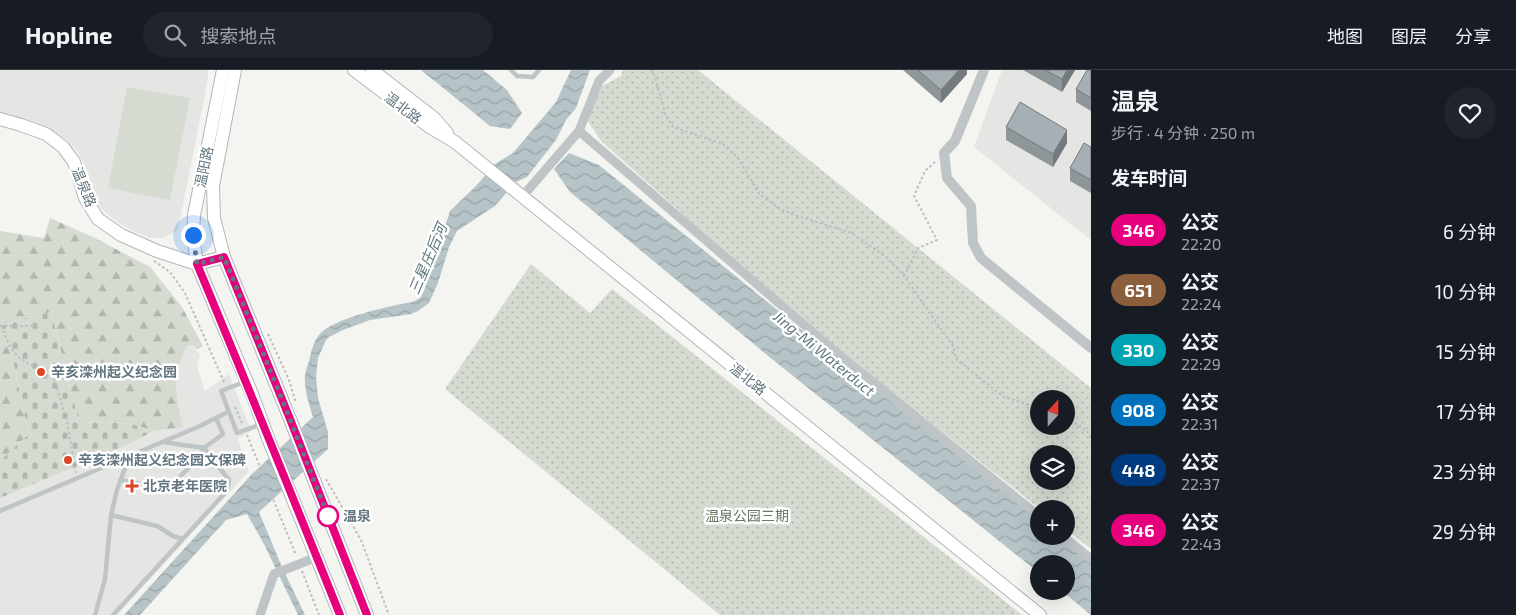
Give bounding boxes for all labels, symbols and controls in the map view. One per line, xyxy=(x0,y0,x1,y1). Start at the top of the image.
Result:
search box xyxy=(143,12,493,57)
text: Hopline xyxy=(25,20,113,49)
icon: search xyxy=(161,21,189,49)
text: 搜索地点 xyxy=(201,24,277,47)
text: 地图 xyxy=(1327,25,1363,47)
text: 图层 xyxy=(1391,25,1427,47)
text: 分享 xyxy=(1455,25,1491,47)
text: 温泉 xyxy=(1111,86,1159,115)
button: heart xyxy=(1444,87,1496,139)
street label: 温北路 xyxy=(381,88,425,127)
text: 步行 · 4 分钟 · 250 m xyxy=(1111,123,1255,142)
street label: 温阳路 xyxy=(191,145,216,189)
street label: 温泉路 xyxy=(69,164,100,209)
text: 发车时间 xyxy=(1111,166,1187,189)
text: 公交 xyxy=(1181,210,1219,233)
water label: 三星庄后河 xyxy=(404,218,451,297)
text: 346 xyxy=(1122,219,1155,241)
text: 6 分钟 xyxy=(1443,220,1496,243)
your location xyxy=(181,223,206,248)
text: 22:20 xyxy=(1181,234,1221,253)
text: 公交 xyxy=(1181,270,1219,293)
text: 651 xyxy=(1124,279,1153,301)
text: 10 分钟 xyxy=(1435,280,1496,303)
text: 22:24 xyxy=(1181,294,1222,313)
water label: Jing-Mi Waterduct xyxy=(770,306,879,400)
text: 公交 xyxy=(1181,330,1219,353)
text: 330 xyxy=(1123,339,1154,361)
text: 15 分钟 xyxy=(1436,340,1496,363)
text: 22:29 xyxy=(1181,354,1221,373)
street label: 温北路 xyxy=(727,359,770,398)
place label: 辛亥滦州起义纪念园 xyxy=(51,363,177,380)
marker: 辛亥滦州起义纪念园 xyxy=(35,366,47,378)
north arrow xyxy=(1030,390,1075,435)
map controls xyxy=(1030,390,1075,600)
text: 公交 xyxy=(1181,390,1219,413)
text: 908 xyxy=(1122,399,1155,421)
text: 17 分钟 xyxy=(1436,400,1496,423)
text: 22:31 xyxy=(1181,414,1218,433)
button: layers xyxy=(1030,445,1075,490)
text: 公交 xyxy=(1181,450,1219,473)
place label: 辛亥滦州起义纪念园文保碑 xyxy=(78,451,246,468)
marker: 辛亥滦州起义纪念园文保碑 xyxy=(62,454,74,466)
text: 448 xyxy=(1121,459,1156,481)
text: 23 分钟 xyxy=(1433,460,1496,483)
text: 22:37 xyxy=(1181,474,1220,493)
place label: 北京老年医院 xyxy=(143,477,227,494)
marker: 北京老年医院 xyxy=(125,479,139,493)
button: + xyxy=(1030,500,1075,545)
marker: 温泉 xyxy=(317,505,339,527)
place label: 温泉 xyxy=(343,507,371,524)
park label: 温泉公园三期 xyxy=(705,507,789,524)
text: 公交 xyxy=(1181,510,1219,533)
text: 346 xyxy=(1122,519,1155,541)
text: 29 分钟 xyxy=(1432,520,1496,543)
text: 22:43 xyxy=(1181,534,1222,553)
button: − xyxy=(1030,555,1075,600)

